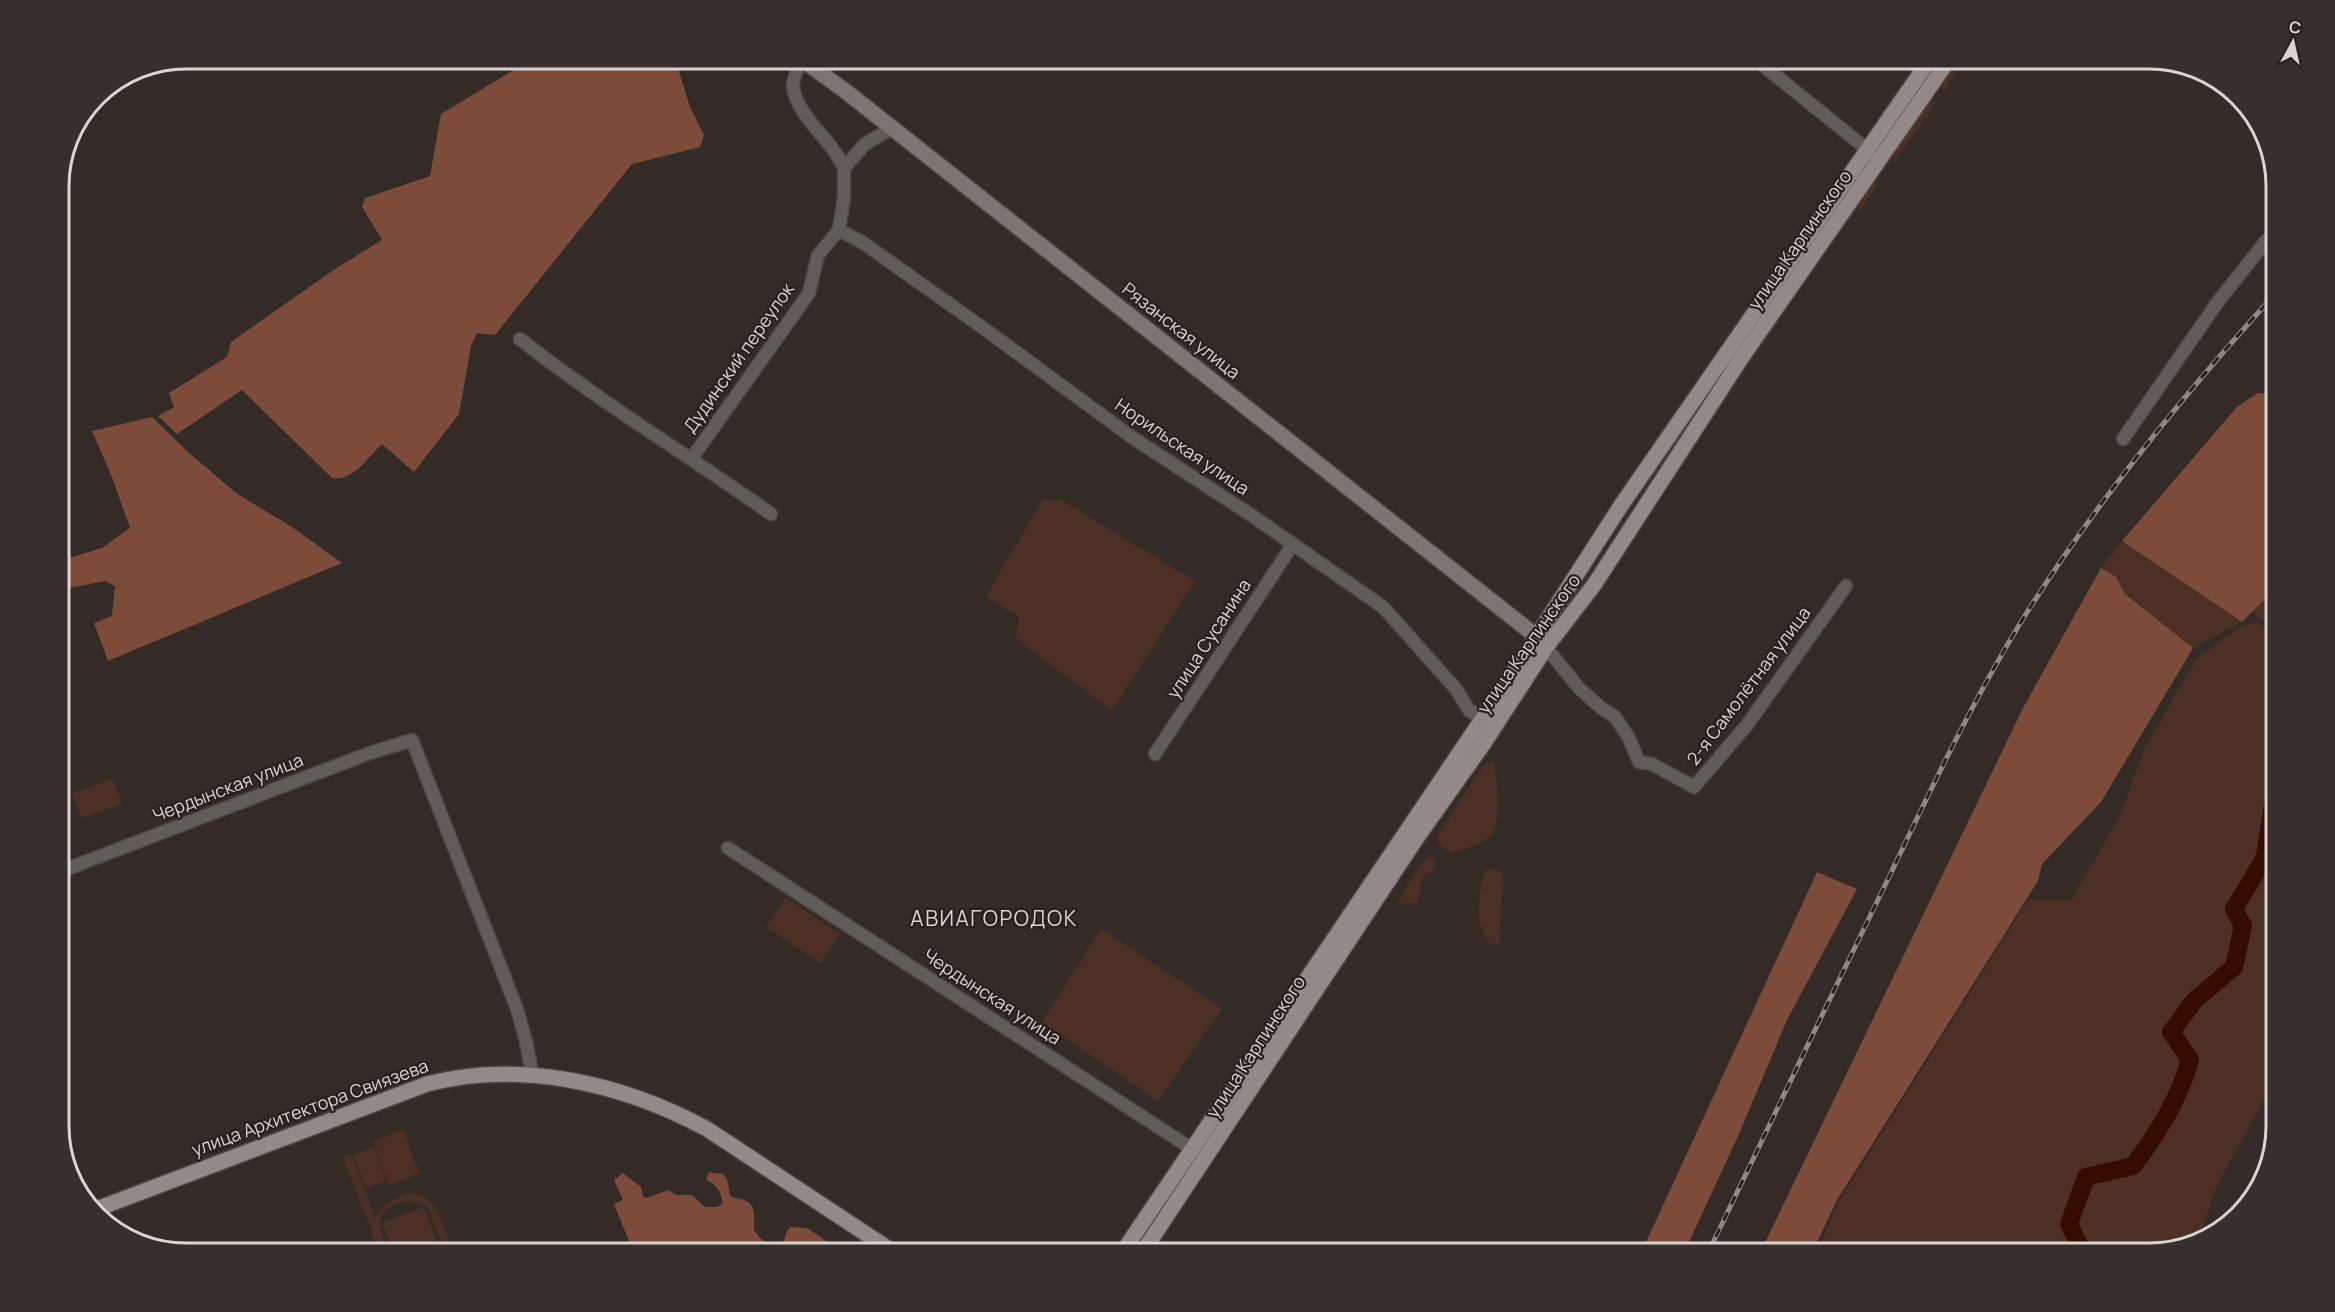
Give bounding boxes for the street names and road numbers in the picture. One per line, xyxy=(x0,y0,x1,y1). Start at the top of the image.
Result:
street label: улица Карпинского xyxy=(1742,165,1856,314)
street label: Рязанская улица xyxy=(1118,276,1246,384)
street label: Дудинский переулок xyxy=(677,277,800,437)
street label: Норильская улица xyxy=(1111,392,1254,500)
street label: улица Карпинского xyxy=(1471,569,1585,718)
street label: улица Сусанина xyxy=(1161,574,1256,703)
street label: 2-я Самолётная улица xyxy=(1681,601,1816,769)
street label: Чердынская улица xyxy=(149,747,306,827)
street label: Чердынская улица xyxy=(919,943,1066,1050)
street label: улица Карпинского xyxy=(1200,971,1310,1122)
street label: улица Архитектора Свиязева xyxy=(188,1053,431,1161)

